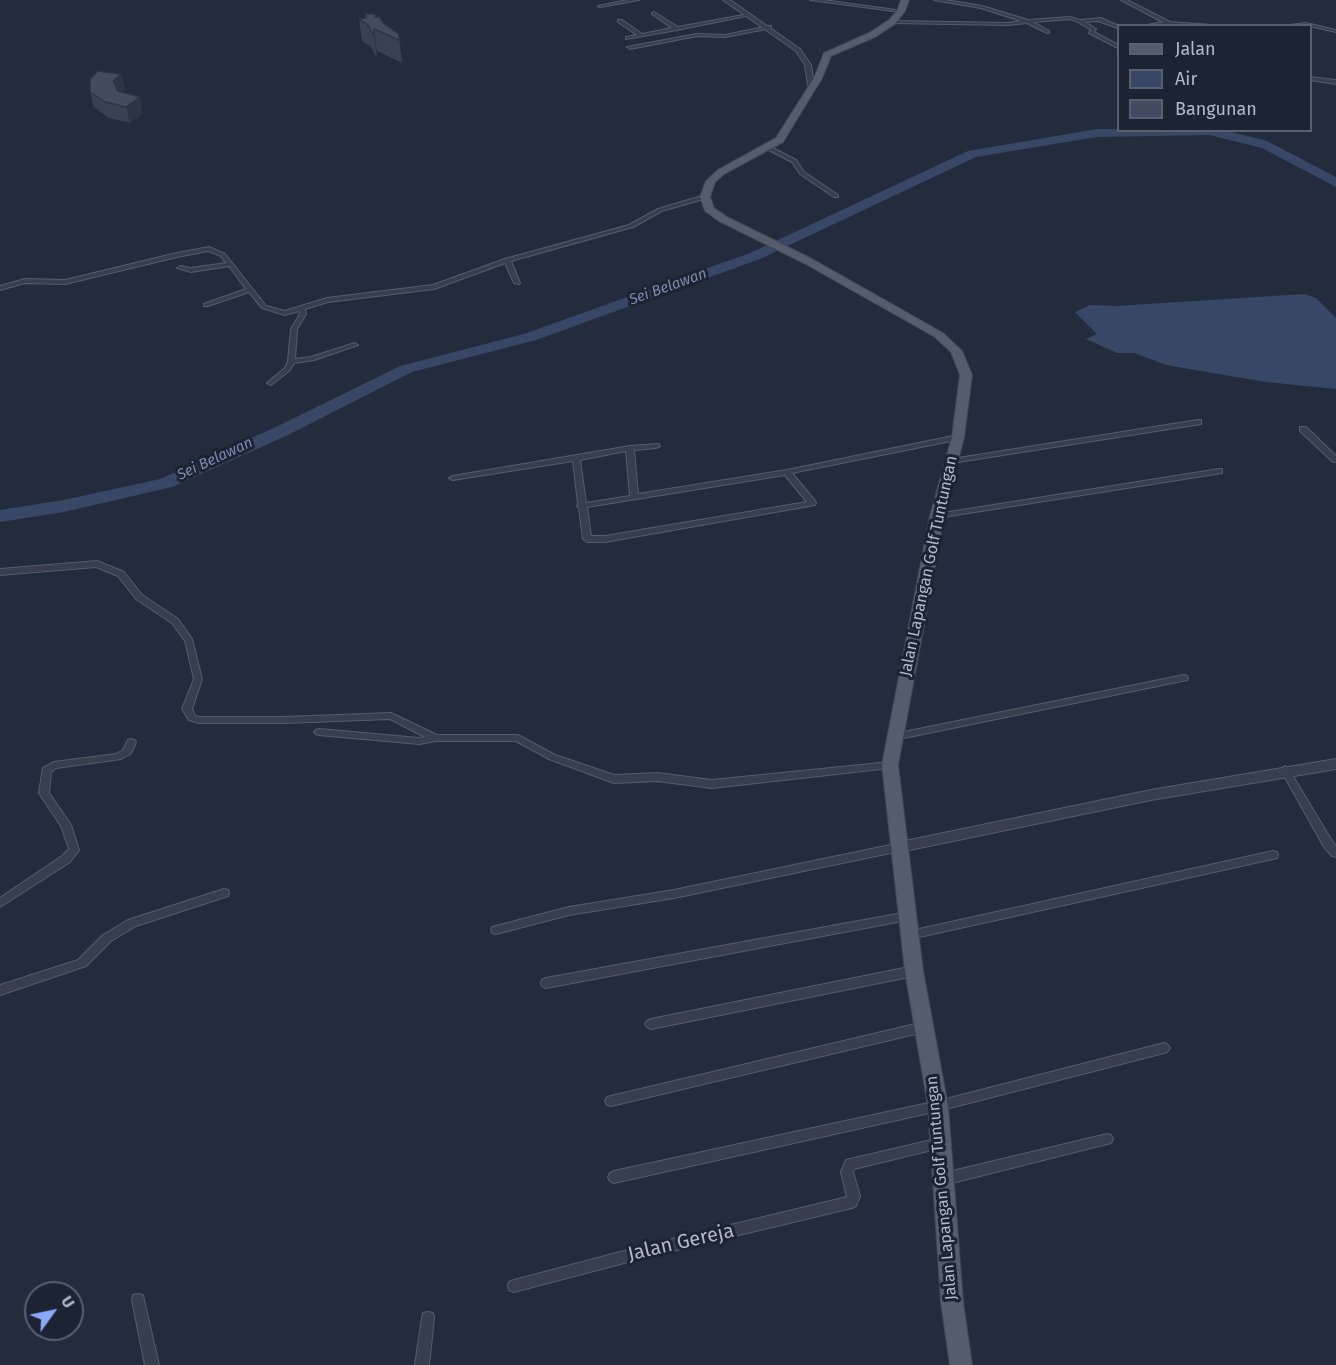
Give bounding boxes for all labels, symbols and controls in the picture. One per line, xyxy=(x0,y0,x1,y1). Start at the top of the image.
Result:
legend xyxy=(1117,24,1312,132)
text: Jalan xyxy=(1175,38,1216,60)
text: Air xyxy=(1175,68,1197,90)
text: Bangunan xyxy=(1175,98,1257,120)
water label: Sei Belawan xyxy=(627,265,709,309)
water label: Sei Belawan xyxy=(174,434,256,484)
street label: Jalan Lapangan Golf Tuntungan xyxy=(896,454,962,678)
street label: Jalan Lapangan Golf Tuntungan xyxy=(923,1075,961,1301)
street label: Jalan Gereja xyxy=(625,1219,737,1267)
north arrow xyxy=(24,1281,84,1341)
text: U xyxy=(57,1292,79,1312)

